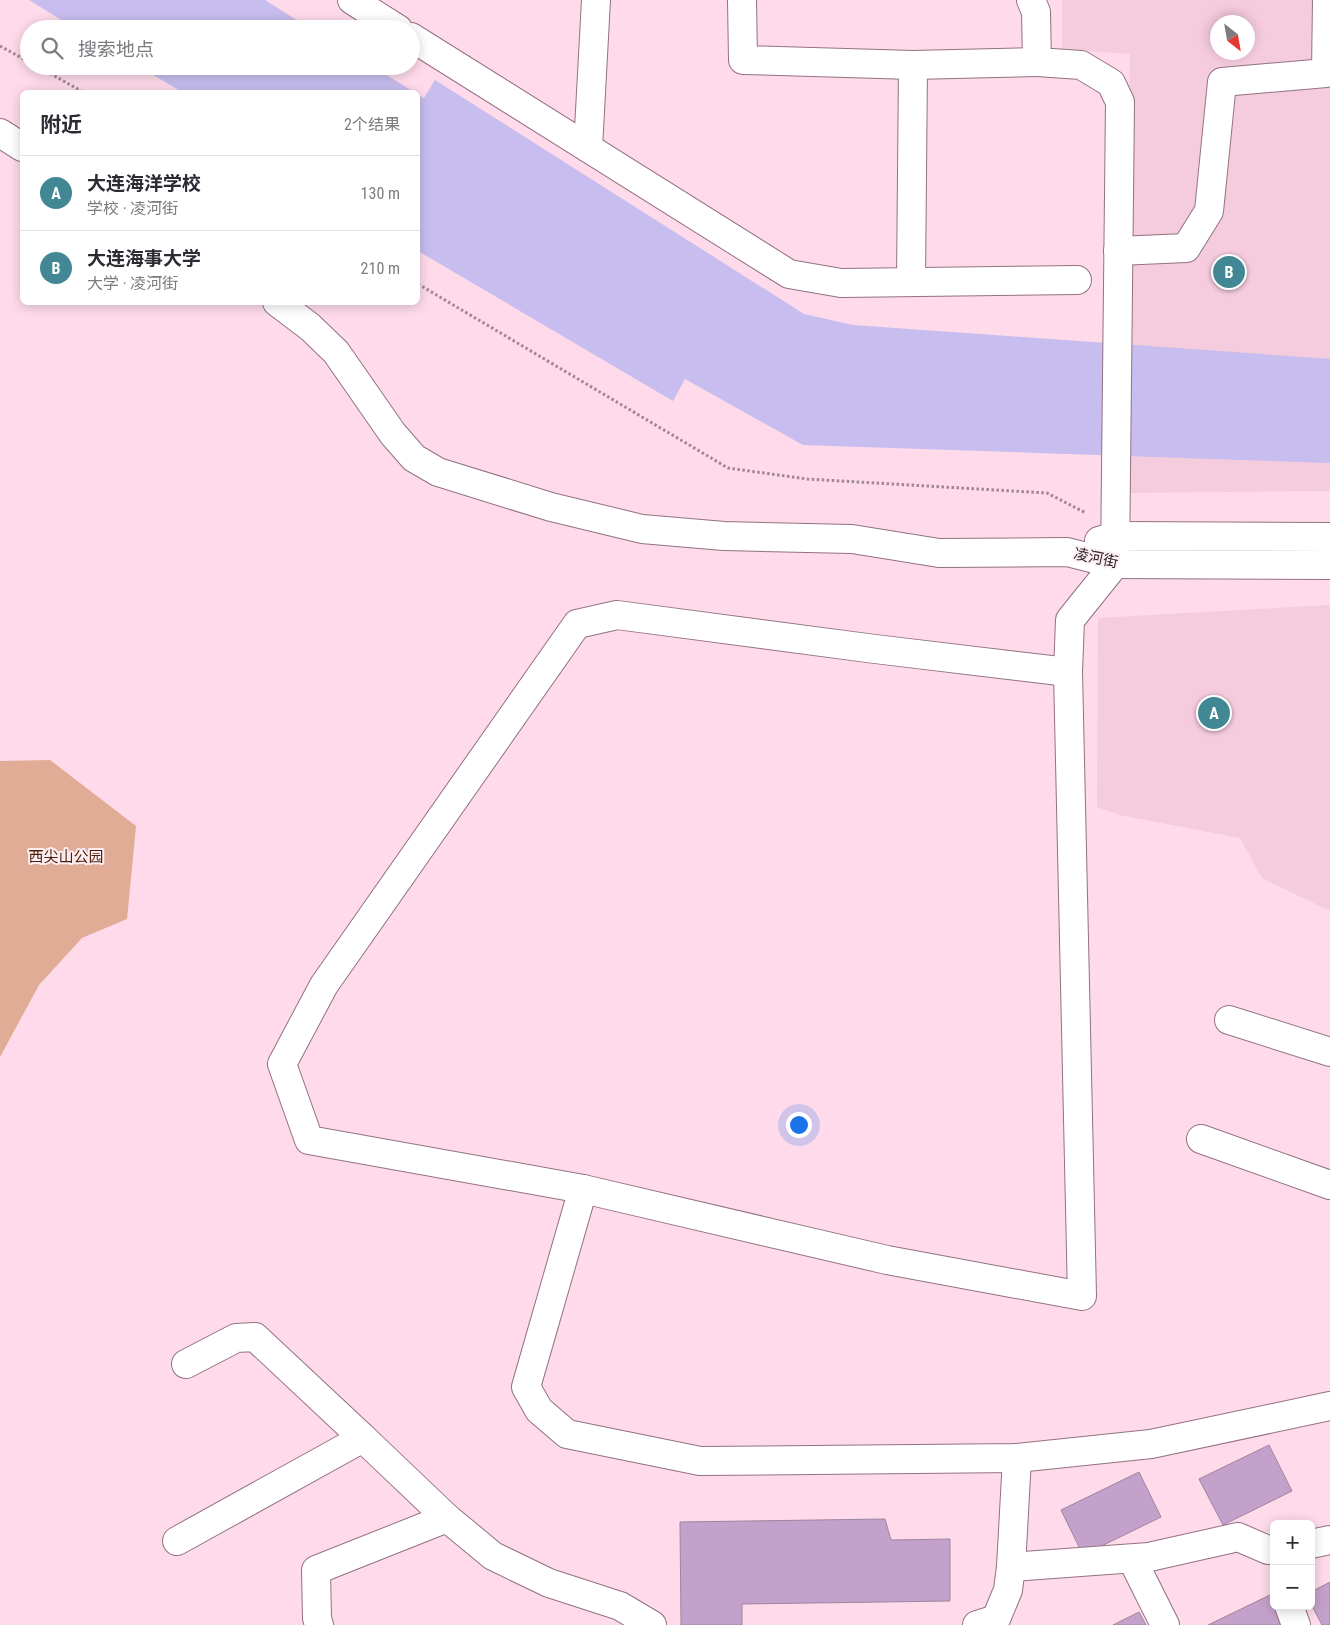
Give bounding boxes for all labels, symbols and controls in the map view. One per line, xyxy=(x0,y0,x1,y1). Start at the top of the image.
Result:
north arrow xyxy=(1210,15,1255,60)
search box xyxy=(20,20,420,75)
icon: search xyxy=(38,34,66,62)
text: 搜索地点 xyxy=(78,38,154,61)
text: 附近 xyxy=(40,113,82,137)
text: 2个结果 xyxy=(344,115,400,134)
text: 大连海洋学校 xyxy=(87,172,201,195)
text: A xyxy=(51,184,61,203)
text: 130 m xyxy=(361,184,400,203)
text: 学校 · 凌河街 xyxy=(87,199,178,218)
text: 大连海事大学 xyxy=(87,247,201,270)
pin: B xyxy=(1213,253,1245,291)
text: B xyxy=(52,259,60,278)
text: 210 m xyxy=(361,259,400,278)
text: 大学 · 凌河街 xyxy=(87,274,178,293)
street label: 凌河街 xyxy=(1072,545,1120,571)
pin: A xyxy=(1198,694,1230,732)
park label: 西尖山公园 xyxy=(28,848,104,866)
your location xyxy=(786,1112,812,1138)
map controls xyxy=(1270,1520,1315,1610)
button: + xyxy=(1270,1520,1315,1565)
button: − xyxy=(1270,1565,1315,1610)

